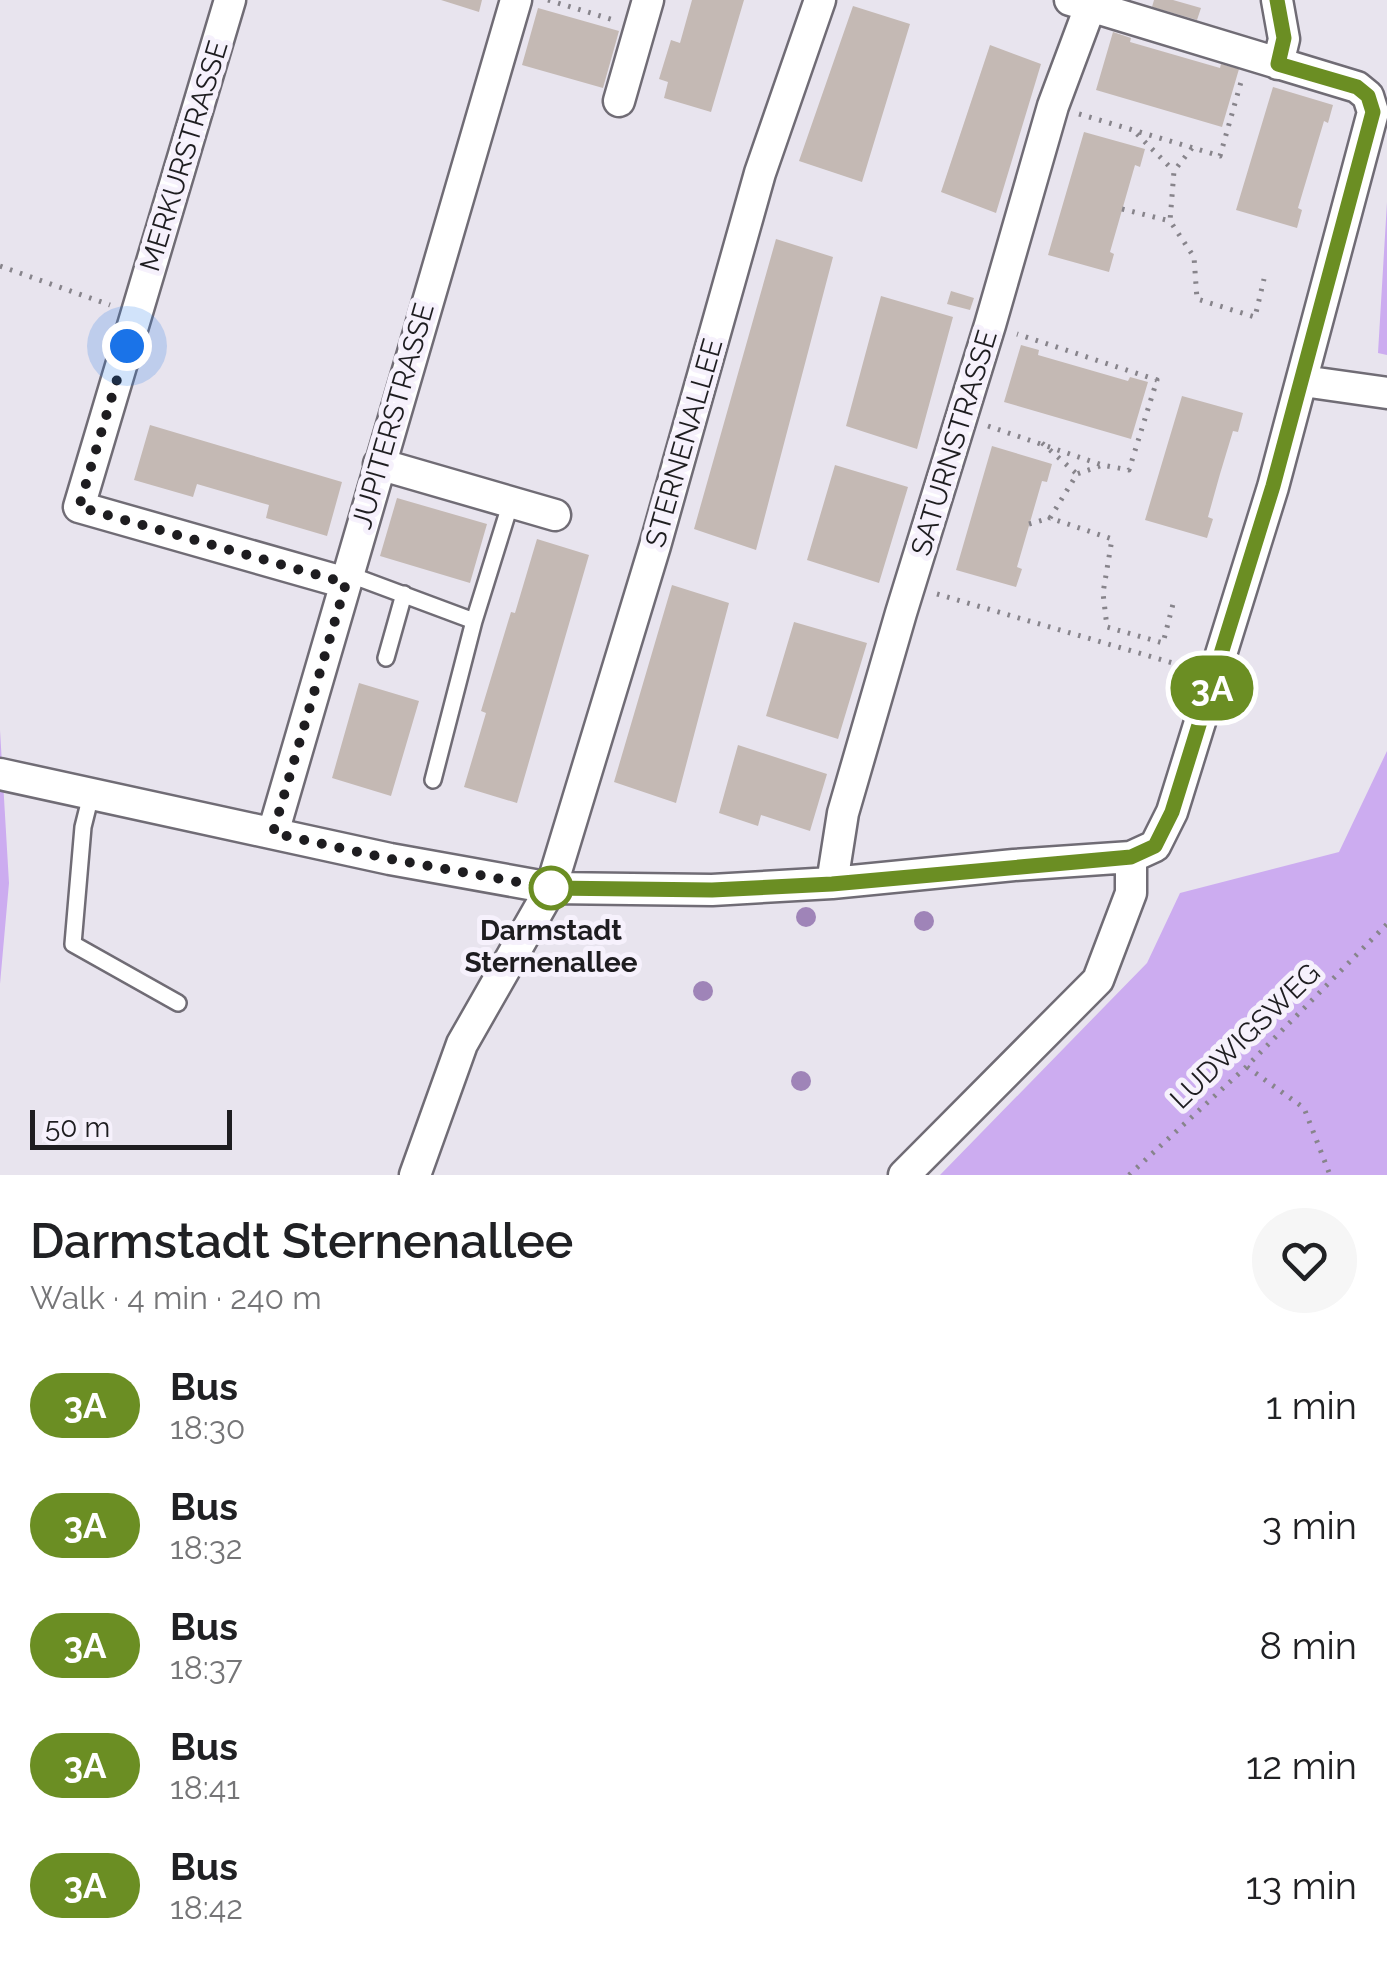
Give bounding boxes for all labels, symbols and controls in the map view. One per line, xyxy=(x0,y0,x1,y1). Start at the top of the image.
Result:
street label: MERKURSTRASSE xyxy=(133,37,235,275)
street label: JUPITERSTRASSE xyxy=(345,299,441,533)
your location xyxy=(102,321,152,371)
street label: SATURNSTRASSE xyxy=(904,326,1004,560)
street label: STERNENALLEE xyxy=(638,335,730,551)
line badge: 3A xyxy=(1167,656,1257,720)
text: 3A xyxy=(1190,668,1234,709)
marker: Darmstadt Sternenallee xyxy=(530,867,572,909)
place label: Darmstadt Sternenallee xyxy=(465,914,638,979)
street label: LUDWIGSWEG xyxy=(1163,956,1327,1116)
scale bar xyxy=(30,1105,232,1150)
text: 50 m xyxy=(45,1111,110,1144)
button: heart xyxy=(1252,1208,1357,1313)
text: Darmstadt Sternenallee xyxy=(30,1213,573,1269)
text: Walk · 4 min · 240 m xyxy=(30,1279,322,1316)
text: Bus xyxy=(170,1364,238,1409)
text: 1 min xyxy=(1266,1383,1357,1428)
text: 3A xyxy=(63,1385,107,1426)
text: 18:30 xyxy=(170,1409,245,1446)
text: Bus xyxy=(170,1484,238,1529)
text: 3 min xyxy=(1262,1503,1357,1548)
text: 3A xyxy=(63,1505,107,1546)
text: 18:32 xyxy=(170,1529,242,1566)
text: Bus xyxy=(170,1604,238,1649)
text: 8 min xyxy=(1259,1623,1357,1668)
text: 3A xyxy=(63,1625,107,1666)
text: 18:37 xyxy=(170,1649,243,1686)
text: Bus xyxy=(170,1724,238,1769)
text: 12 min xyxy=(1246,1743,1357,1788)
text: 3A xyxy=(63,1745,107,1786)
text: 18:41 xyxy=(170,1769,240,1806)
text: Bus xyxy=(170,1844,238,1889)
text: 13 min xyxy=(1245,1863,1357,1908)
text: 3A xyxy=(63,1865,107,1906)
text: 18:42 xyxy=(170,1889,243,1926)

